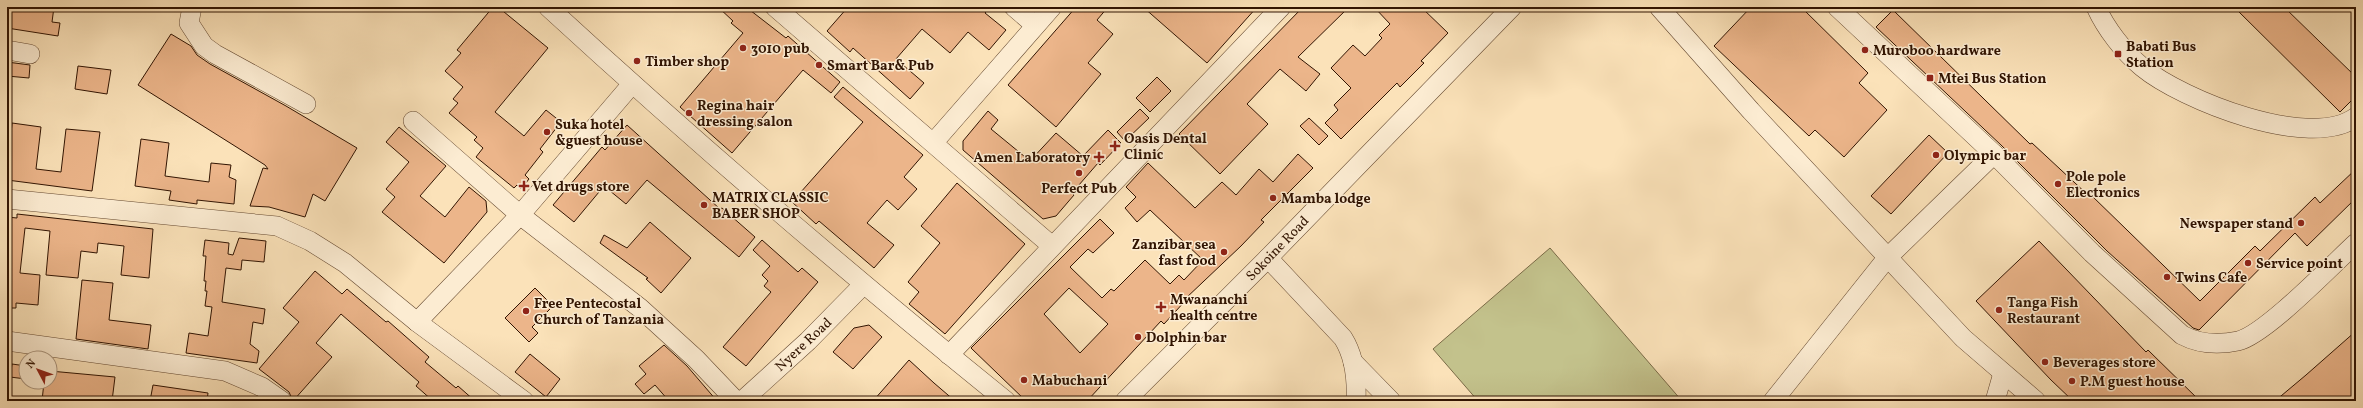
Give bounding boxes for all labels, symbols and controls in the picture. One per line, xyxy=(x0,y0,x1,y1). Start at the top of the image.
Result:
place label: Babati Bus Station xyxy=(2126,38,2196,73)
place label: 3010 pub xyxy=(751,40,809,59)
place label: Muroboo hardware xyxy=(1873,42,2001,61)
marker: 3010 pub xyxy=(738,43,748,53)
marker: Muroboo hardware xyxy=(1860,45,1870,55)
marker: Babati Bus Station xyxy=(2113,49,2123,59)
place label: Timber shop xyxy=(645,53,729,72)
marker: Timber shop xyxy=(632,56,642,66)
place label: Smart Bar& Pub xyxy=(827,57,934,76)
marker: Smart Bar& Pub xyxy=(814,60,824,70)
place label: Mtei Bus Station xyxy=(1938,70,2047,89)
marker: Mtei Bus Station xyxy=(1925,73,1935,83)
place label: Regina hair dressing salon xyxy=(697,97,793,132)
marker: Regina hair dressing salon xyxy=(684,108,694,118)
place label: Suka hotel &guest house xyxy=(555,116,643,151)
marker: Suka hotel &guest house xyxy=(542,127,552,137)
place label: Oasis Dental Clinic xyxy=(1124,130,1207,165)
marker: Oasis Dental Clinic xyxy=(1109,140,1121,152)
place label: Olympic bar xyxy=(1944,147,2026,166)
place label: Amen Laboratory xyxy=(973,149,1090,168)
marker: Olympic bar xyxy=(1931,150,1941,160)
marker: Amen Laboratory xyxy=(1093,151,1105,163)
marker: Perfect Pub xyxy=(1074,168,1084,178)
place label: Pole pole Electronics xyxy=(2066,168,2140,203)
place label: Vet drugs store xyxy=(532,178,630,197)
marker: Pole pole Electronics xyxy=(2053,179,2063,189)
place label: Perfect Pub xyxy=(1041,180,1117,199)
marker: Vet drugs store xyxy=(519,181,529,191)
place label: MATRIX CLASSIC BABER SHOP xyxy=(712,189,828,224)
place label: Mamba lodge xyxy=(1281,190,1371,209)
marker: Mamba lodge xyxy=(1268,193,1278,203)
marker: MATRIX CLASSIC BABER SHOP xyxy=(699,200,709,210)
street label: Sokoine Road xyxy=(1242,212,1314,286)
place label: Newspaper stand xyxy=(2180,215,2293,234)
marker: Newspaper stand xyxy=(2296,218,2306,228)
place label: Zanzibar sea fast food xyxy=(1132,236,1216,271)
marker: Zanzibar sea fast food xyxy=(1219,247,1229,257)
place label: Service point xyxy=(2256,255,2343,274)
marker: Service point xyxy=(2243,258,2253,268)
place label: Twins Cafe xyxy=(2175,269,2247,288)
marker: Twins Cafe xyxy=(2162,272,2172,282)
place label: Mwananchi health centre xyxy=(1170,291,1258,326)
place label: Tanga Fish Restaurant xyxy=(2007,294,2080,329)
place label: Free Pentecostal Church of Tanzania xyxy=(534,295,665,330)
marker: Mwananchi health centre xyxy=(1155,301,1167,313)
marker: Tanga Fish Restaurant xyxy=(1994,305,2004,315)
marker: Free Pentecostal Church of Tanzania xyxy=(521,306,531,316)
street label: Nyere Road xyxy=(771,314,837,376)
place label: Dolphin bar xyxy=(1146,329,1227,348)
marker: Dolphin bar xyxy=(1133,332,1143,342)
north arrow xyxy=(18,350,58,390)
place label: Beverages store xyxy=(2053,354,2156,373)
text: N xyxy=(23,356,40,372)
marker: Beverages store xyxy=(2040,357,2050,367)
place label: Mabuchani xyxy=(1032,372,1107,391)
place label: P.M guest house xyxy=(2080,373,2185,392)
marker: Mabuchani xyxy=(1019,375,1029,385)
marker: P.M guest house xyxy=(2067,376,2077,386)

